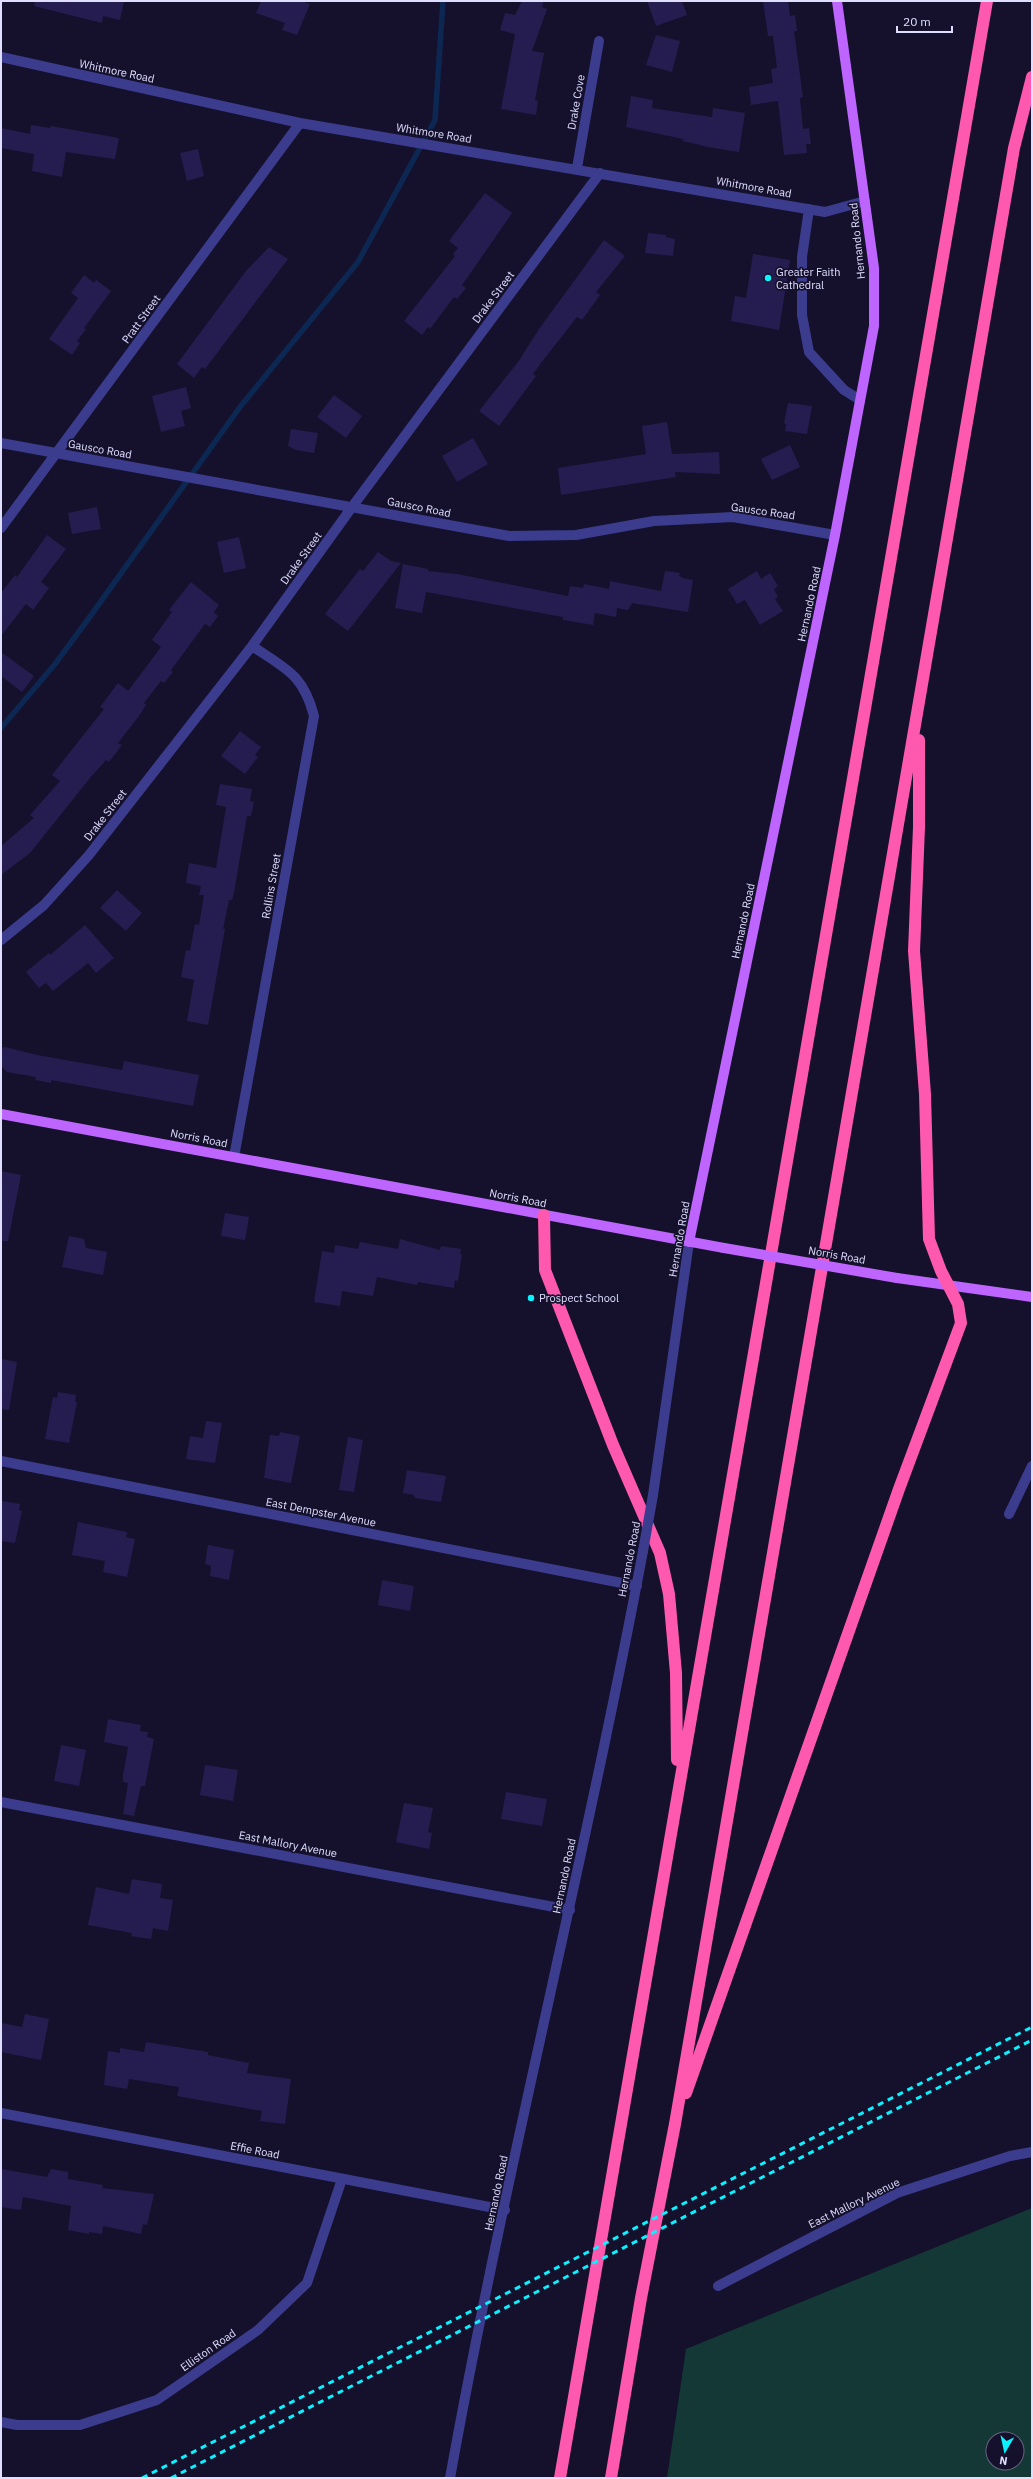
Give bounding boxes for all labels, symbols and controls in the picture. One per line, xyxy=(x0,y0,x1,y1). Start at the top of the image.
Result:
scale bar xyxy=(897,8,952,34)
text: 20 m xyxy=(903,14,931,29)
street label: Whitmore Road xyxy=(78,56,156,86)
street label: Drake Cove xyxy=(564,73,588,131)
street label: Whitmore Road xyxy=(395,120,473,146)
street label: Whitmore Road xyxy=(715,173,793,201)
street label: Hernando Road xyxy=(846,202,868,280)
place label: Greater Faith Cathedral xyxy=(776,265,840,292)
street label: Drake Street xyxy=(469,268,517,326)
marker: Greater Faith Cathedral xyxy=(763,273,773,283)
street label: Pratt Street xyxy=(119,292,163,346)
street label: Gausco Road xyxy=(67,436,133,462)
street label: Gausco Road xyxy=(386,494,452,520)
street label: Gausco Road xyxy=(730,500,796,522)
street label: Drake Street xyxy=(277,529,325,587)
street label: Hernando Road xyxy=(794,565,824,643)
street label: Drake Street xyxy=(80,786,130,844)
street label: Rollins Street xyxy=(258,852,284,920)
street label: Hernando Road xyxy=(728,882,758,960)
street label: Norris Road xyxy=(169,1126,229,1150)
street label: Norris Road xyxy=(488,1186,548,1210)
street label: Hernando Road xyxy=(665,1200,693,1278)
street label: Norris Road xyxy=(807,1243,867,1267)
place label: Prospect School xyxy=(539,1291,619,1305)
marker: Prospect School xyxy=(526,1293,536,1303)
street label: East Dempster Avenue xyxy=(265,1494,377,1530)
street label: Hernando Road xyxy=(615,1520,643,1598)
street label: East Mallory Avenue xyxy=(238,1828,338,1860)
street label: Hernando Road xyxy=(549,1837,579,1915)
street label: Effie Road xyxy=(229,2138,281,2162)
street label: Hernando Road xyxy=(481,2154,511,2232)
street label: East Mallory Avenue xyxy=(806,2175,902,2231)
street label: Elliston Road xyxy=(178,2326,238,2374)
north arrow xyxy=(985,2431,1025,2471)
text: N xyxy=(998,2453,1008,2468)

